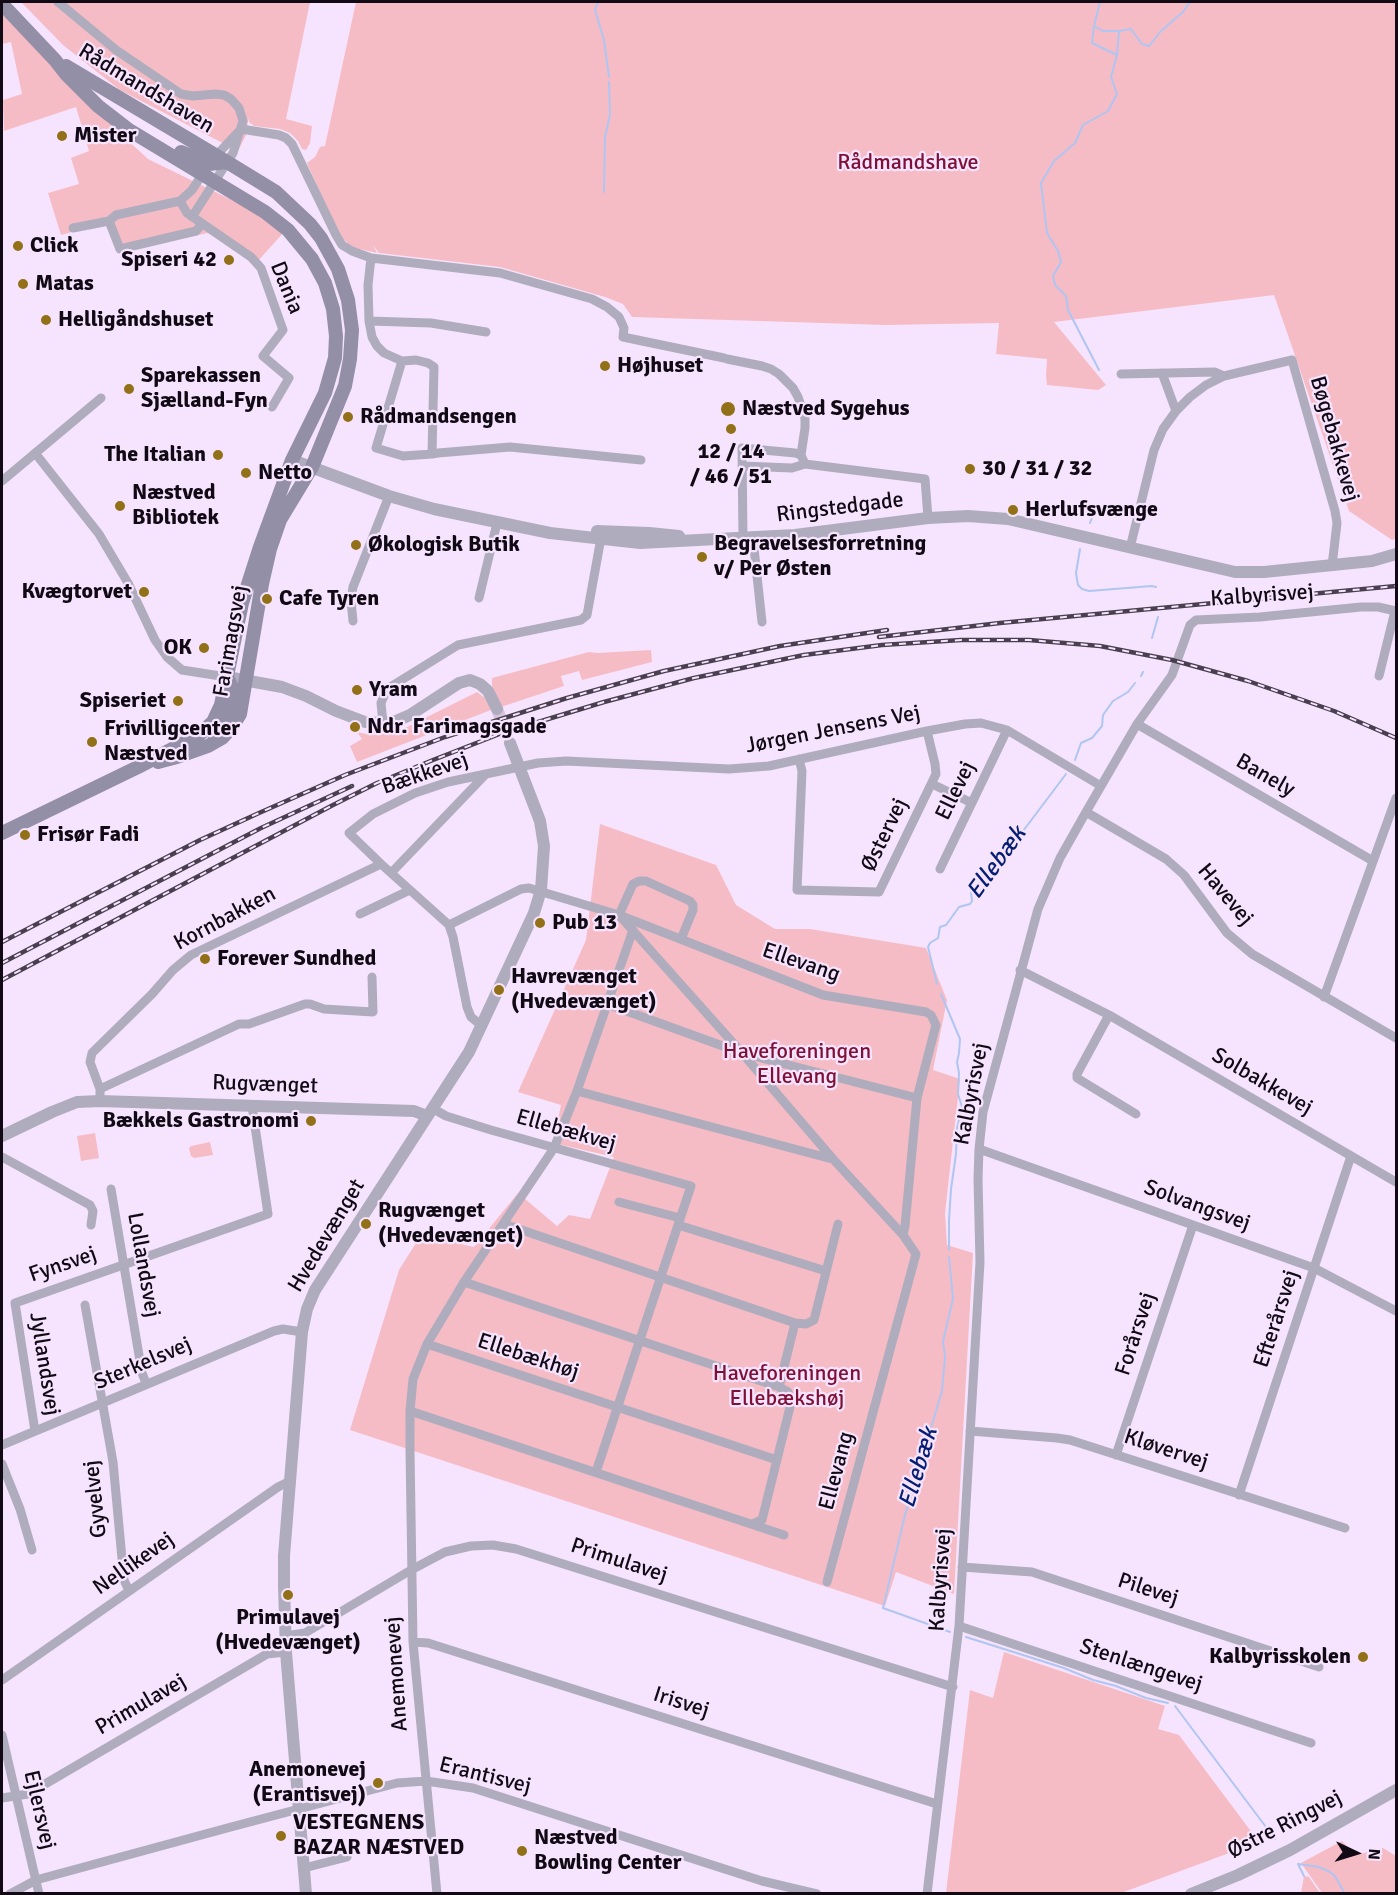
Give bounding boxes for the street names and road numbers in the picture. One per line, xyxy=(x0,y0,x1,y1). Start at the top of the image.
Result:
street label: Rådmandshaven xyxy=(74,38,218,140)
street label: Dania xyxy=(264,258,308,318)
street label: Bøgebakkevej xyxy=(1303,373,1365,505)
street label: Ringstedgade xyxy=(775,487,905,529)
street label: Kalbyrisvej xyxy=(1209,579,1315,613)
street label: Farimagsvej xyxy=(208,583,254,699)
street label: Jørgen Jensens Vej xyxy=(743,700,923,760)
street label: Bækkevej xyxy=(378,747,472,801)
street label: Banely xyxy=(1231,749,1299,803)
street label: Ellevej xyxy=(930,757,982,825)
street label: Østervej xyxy=(856,794,914,876)
street label: Havevej xyxy=(1191,859,1259,931)
street label: Kornbakken xyxy=(169,881,281,957)
street label: Ellevang xyxy=(759,937,843,989)
street label: Kalbyrisvej xyxy=(949,1041,995,1147)
street label: Solbakkevej xyxy=(1207,1043,1317,1121)
street label: Rugvænget xyxy=(212,1070,318,1100)
street label: Ellebækvej xyxy=(513,1104,619,1158)
street label: Hvedevænget xyxy=(283,1175,371,1297)
street label: Solvangsvej xyxy=(1140,1175,1254,1237)
street label: Lollandsvej xyxy=(121,1210,165,1320)
street label: Fynsvej xyxy=(26,1241,100,1289)
street label: Efterårsvej xyxy=(1249,1267,1305,1371)
street label: Forårsvej xyxy=(1110,1289,1162,1379)
street label: Jyllandsvej xyxy=(23,1311,65,1417)
street label: Ellebækhøj xyxy=(474,1328,582,1386)
street label: Sterkelsvej xyxy=(90,1332,196,1396)
street label: Kløvervej xyxy=(1120,1424,1212,1476)
street label: Ellevang xyxy=(814,1429,860,1513)
street label: Gyvelvej xyxy=(79,1459,113,1539)
street label: Nellikevej xyxy=(88,1527,180,1601)
street label: Kalbyrisvej xyxy=(924,1527,958,1633)
street label: Primulavej xyxy=(567,1533,671,1589)
street label: Pilevej xyxy=(1114,1568,1182,1612)
street label: Anemonevej xyxy=(380,1616,414,1732)
street label: Stenlængevej xyxy=(1076,1634,1206,1698)
street label: Primulavej xyxy=(91,1668,191,1742)
street label: Irisvej xyxy=(650,1682,712,1724)
street label: Erantisvej xyxy=(436,1752,534,1800)
street label: Ejlersvej xyxy=(17,1768,61,1852)
street label: Østre Ringvej xyxy=(1223,1785,1347,1865)

